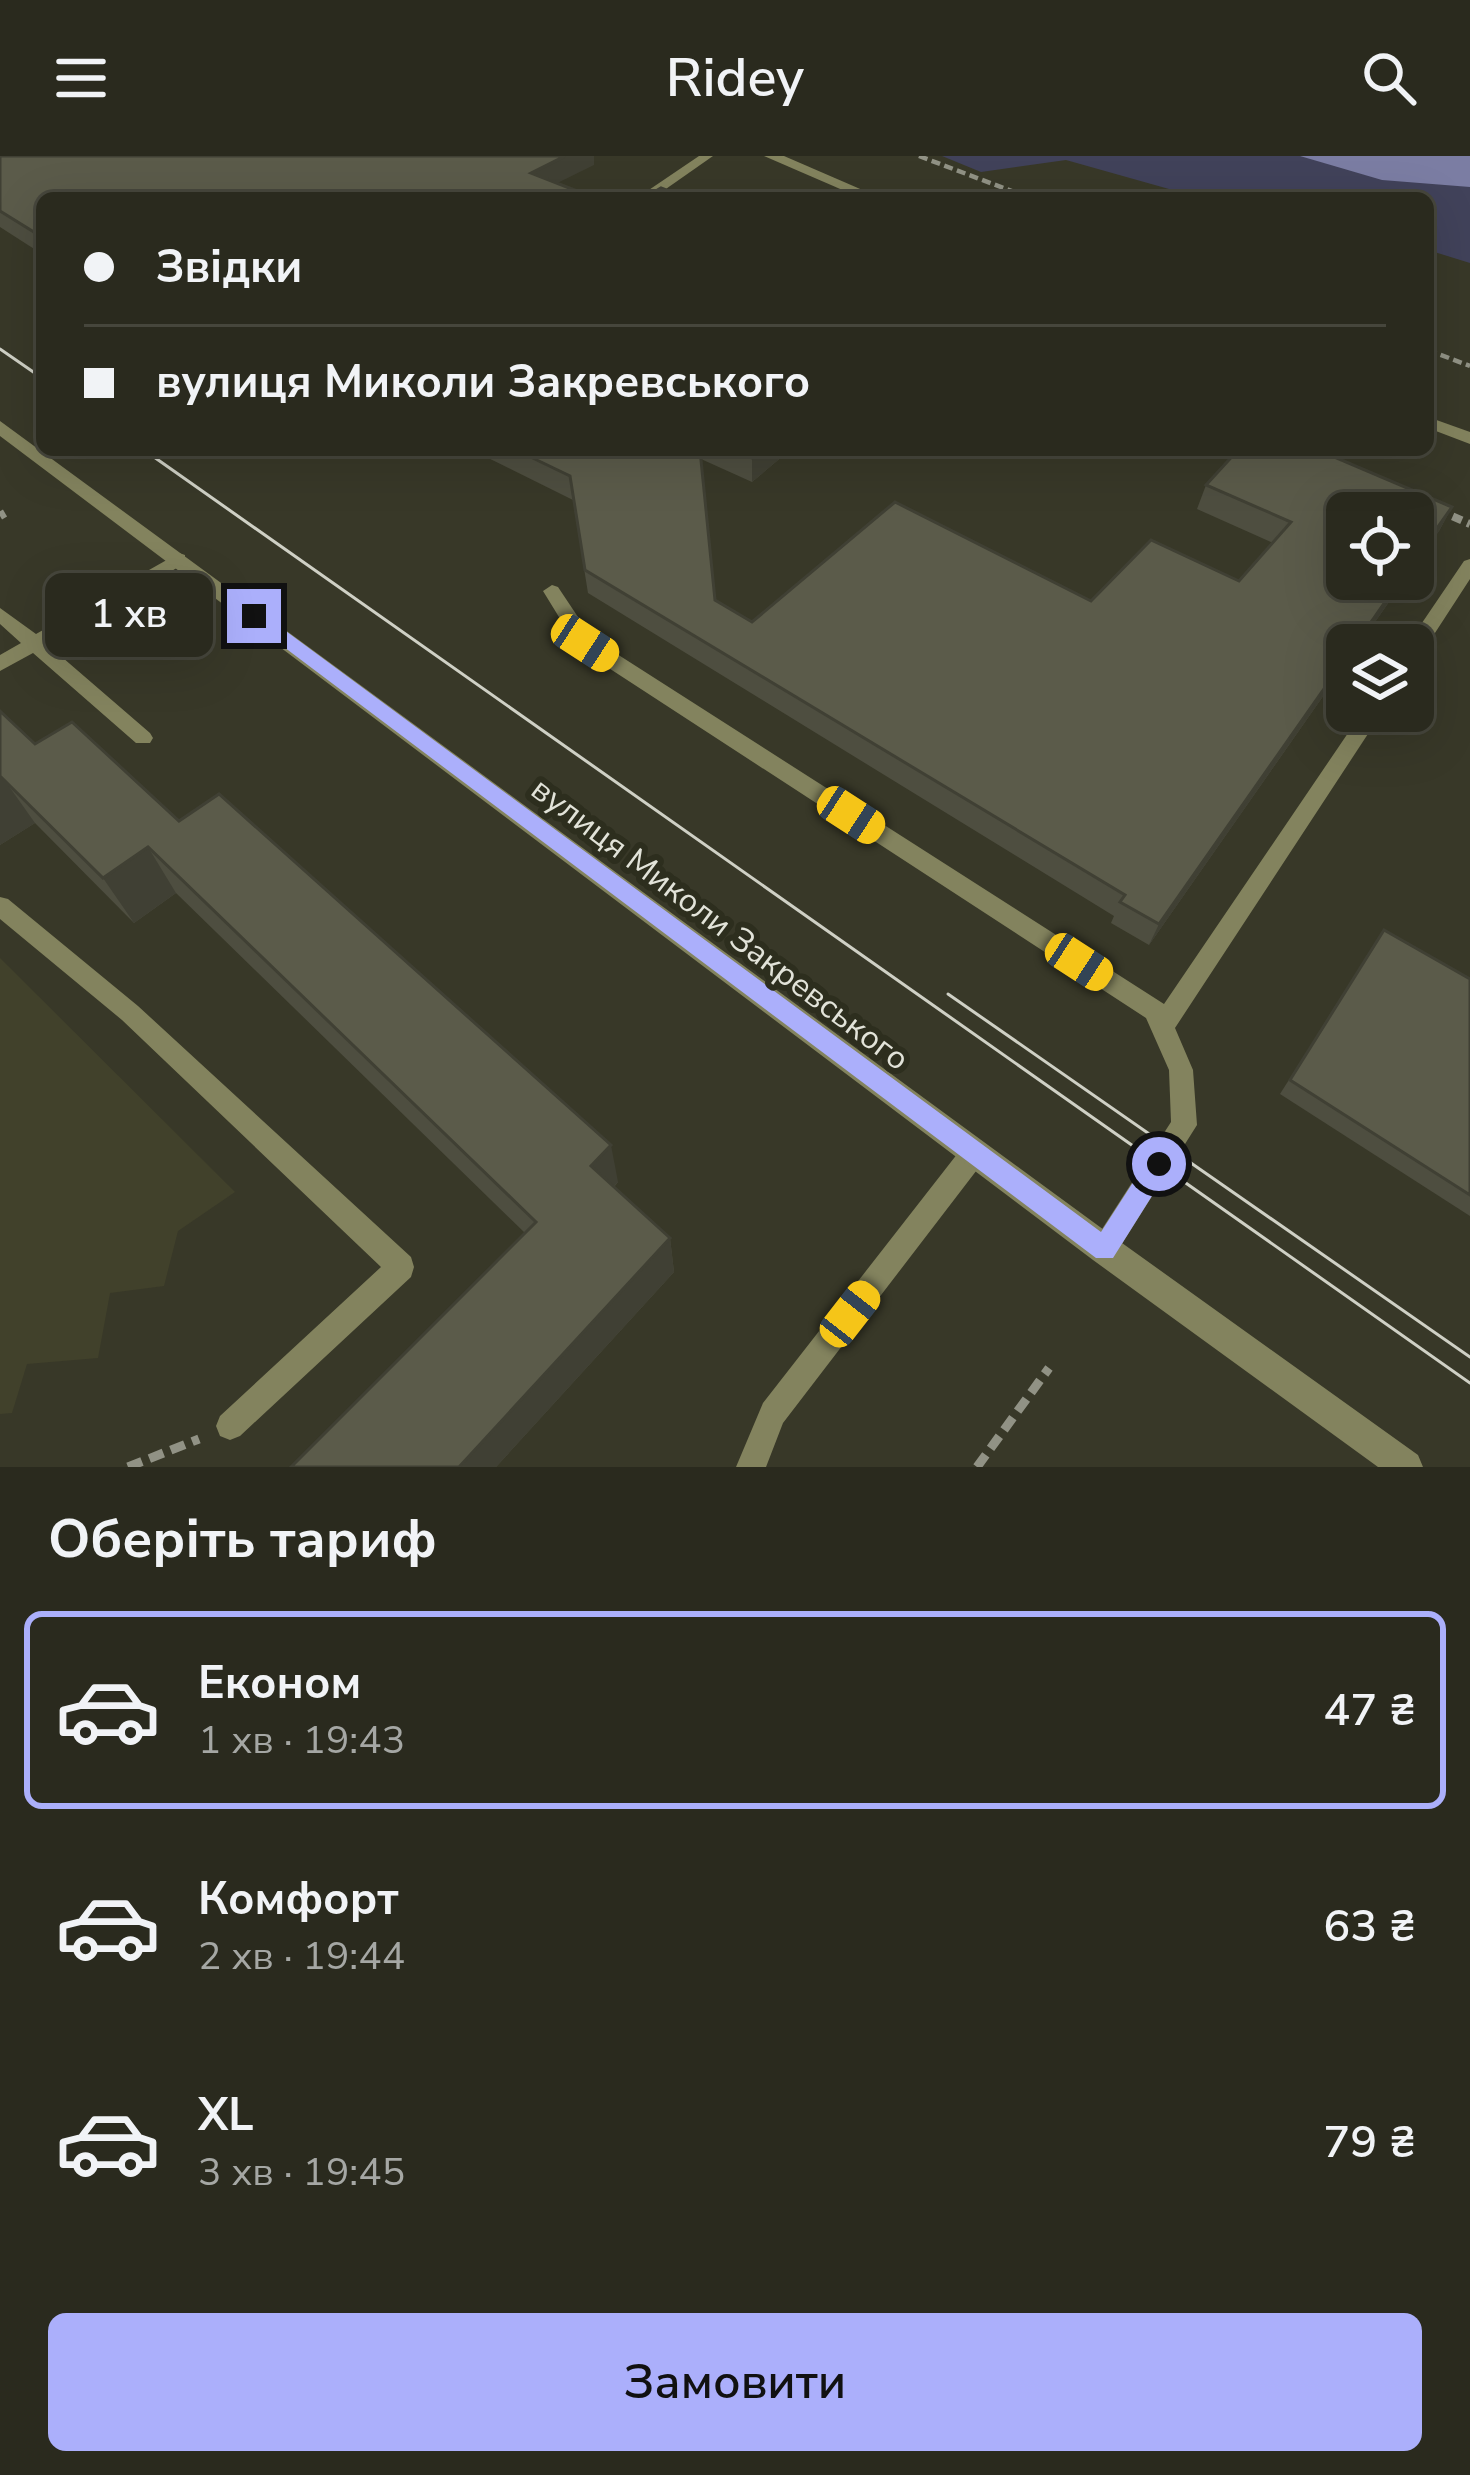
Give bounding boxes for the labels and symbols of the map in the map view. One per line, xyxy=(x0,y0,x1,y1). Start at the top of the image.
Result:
callout: 1 хв xyxy=(44,574,212,658)
route end xyxy=(227,589,281,643)
car xyxy=(545,608,625,678)
street label: вулиця Миколи Закревського xyxy=(522,767,918,1081)
car xyxy=(811,780,891,850)
car xyxy=(1039,927,1119,997)
route start xyxy=(1132,1137,1186,1191)
car xyxy=(814,1275,886,1353)

